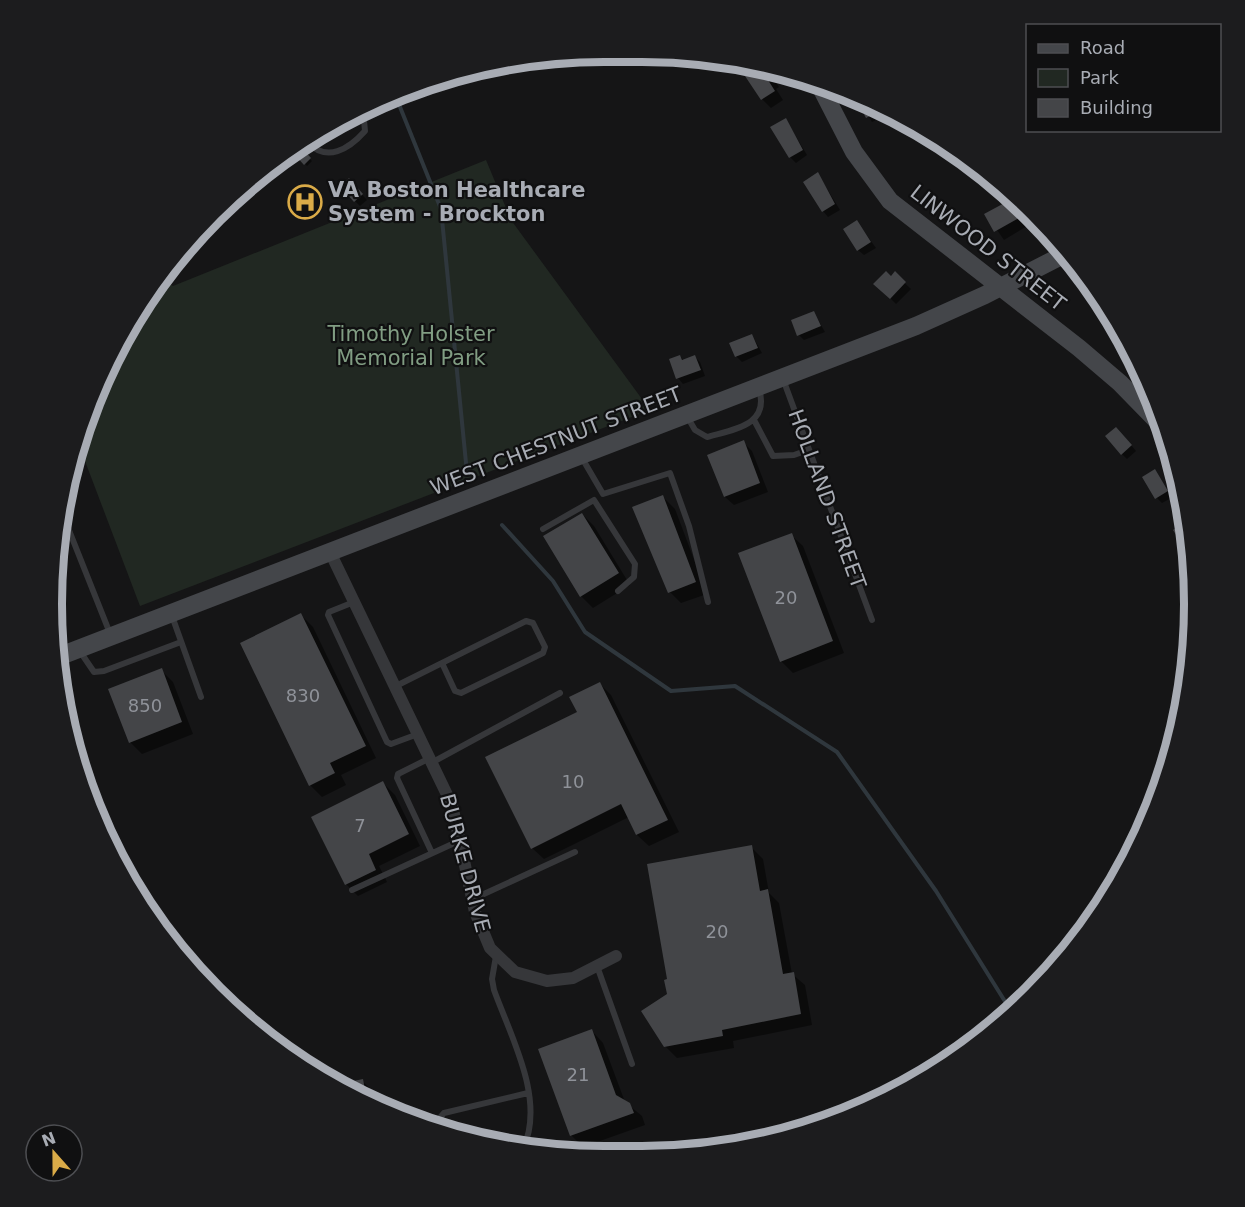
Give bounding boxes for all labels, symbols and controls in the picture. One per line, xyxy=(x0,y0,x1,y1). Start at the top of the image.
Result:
legend xyxy=(1026,24,1221,132)
text: Road xyxy=(1080,37,1125,58)
text: Park xyxy=(1080,67,1119,88)
text: Building xyxy=(1080,97,1153,118)
place label: VA Boston Healthcare System - Brockton xyxy=(328,178,585,226)
street label: LINWOOD STREET xyxy=(906,180,1071,316)
hospital icon: VA Boston Healthcare System - Brockton xyxy=(287,184,323,220)
park label: Timothy Holster Memorial Park xyxy=(326,322,495,370)
street label: WEST CHESTNUT STREET xyxy=(427,382,685,500)
street label: HOLLAND STREET xyxy=(783,406,871,592)
house number: 20 xyxy=(775,587,797,608)
house number: 830 xyxy=(286,685,320,706)
house number: 850 xyxy=(128,695,162,716)
house number: 10 xyxy=(562,771,584,792)
street label: BURKE DRIVE xyxy=(435,791,495,935)
house number: 7 xyxy=(354,815,366,836)
house number: 20 xyxy=(706,921,728,942)
house number: 21 xyxy=(567,1064,589,1085)
north arrow xyxy=(24,1123,84,1183)
text: N xyxy=(39,1128,58,1151)

